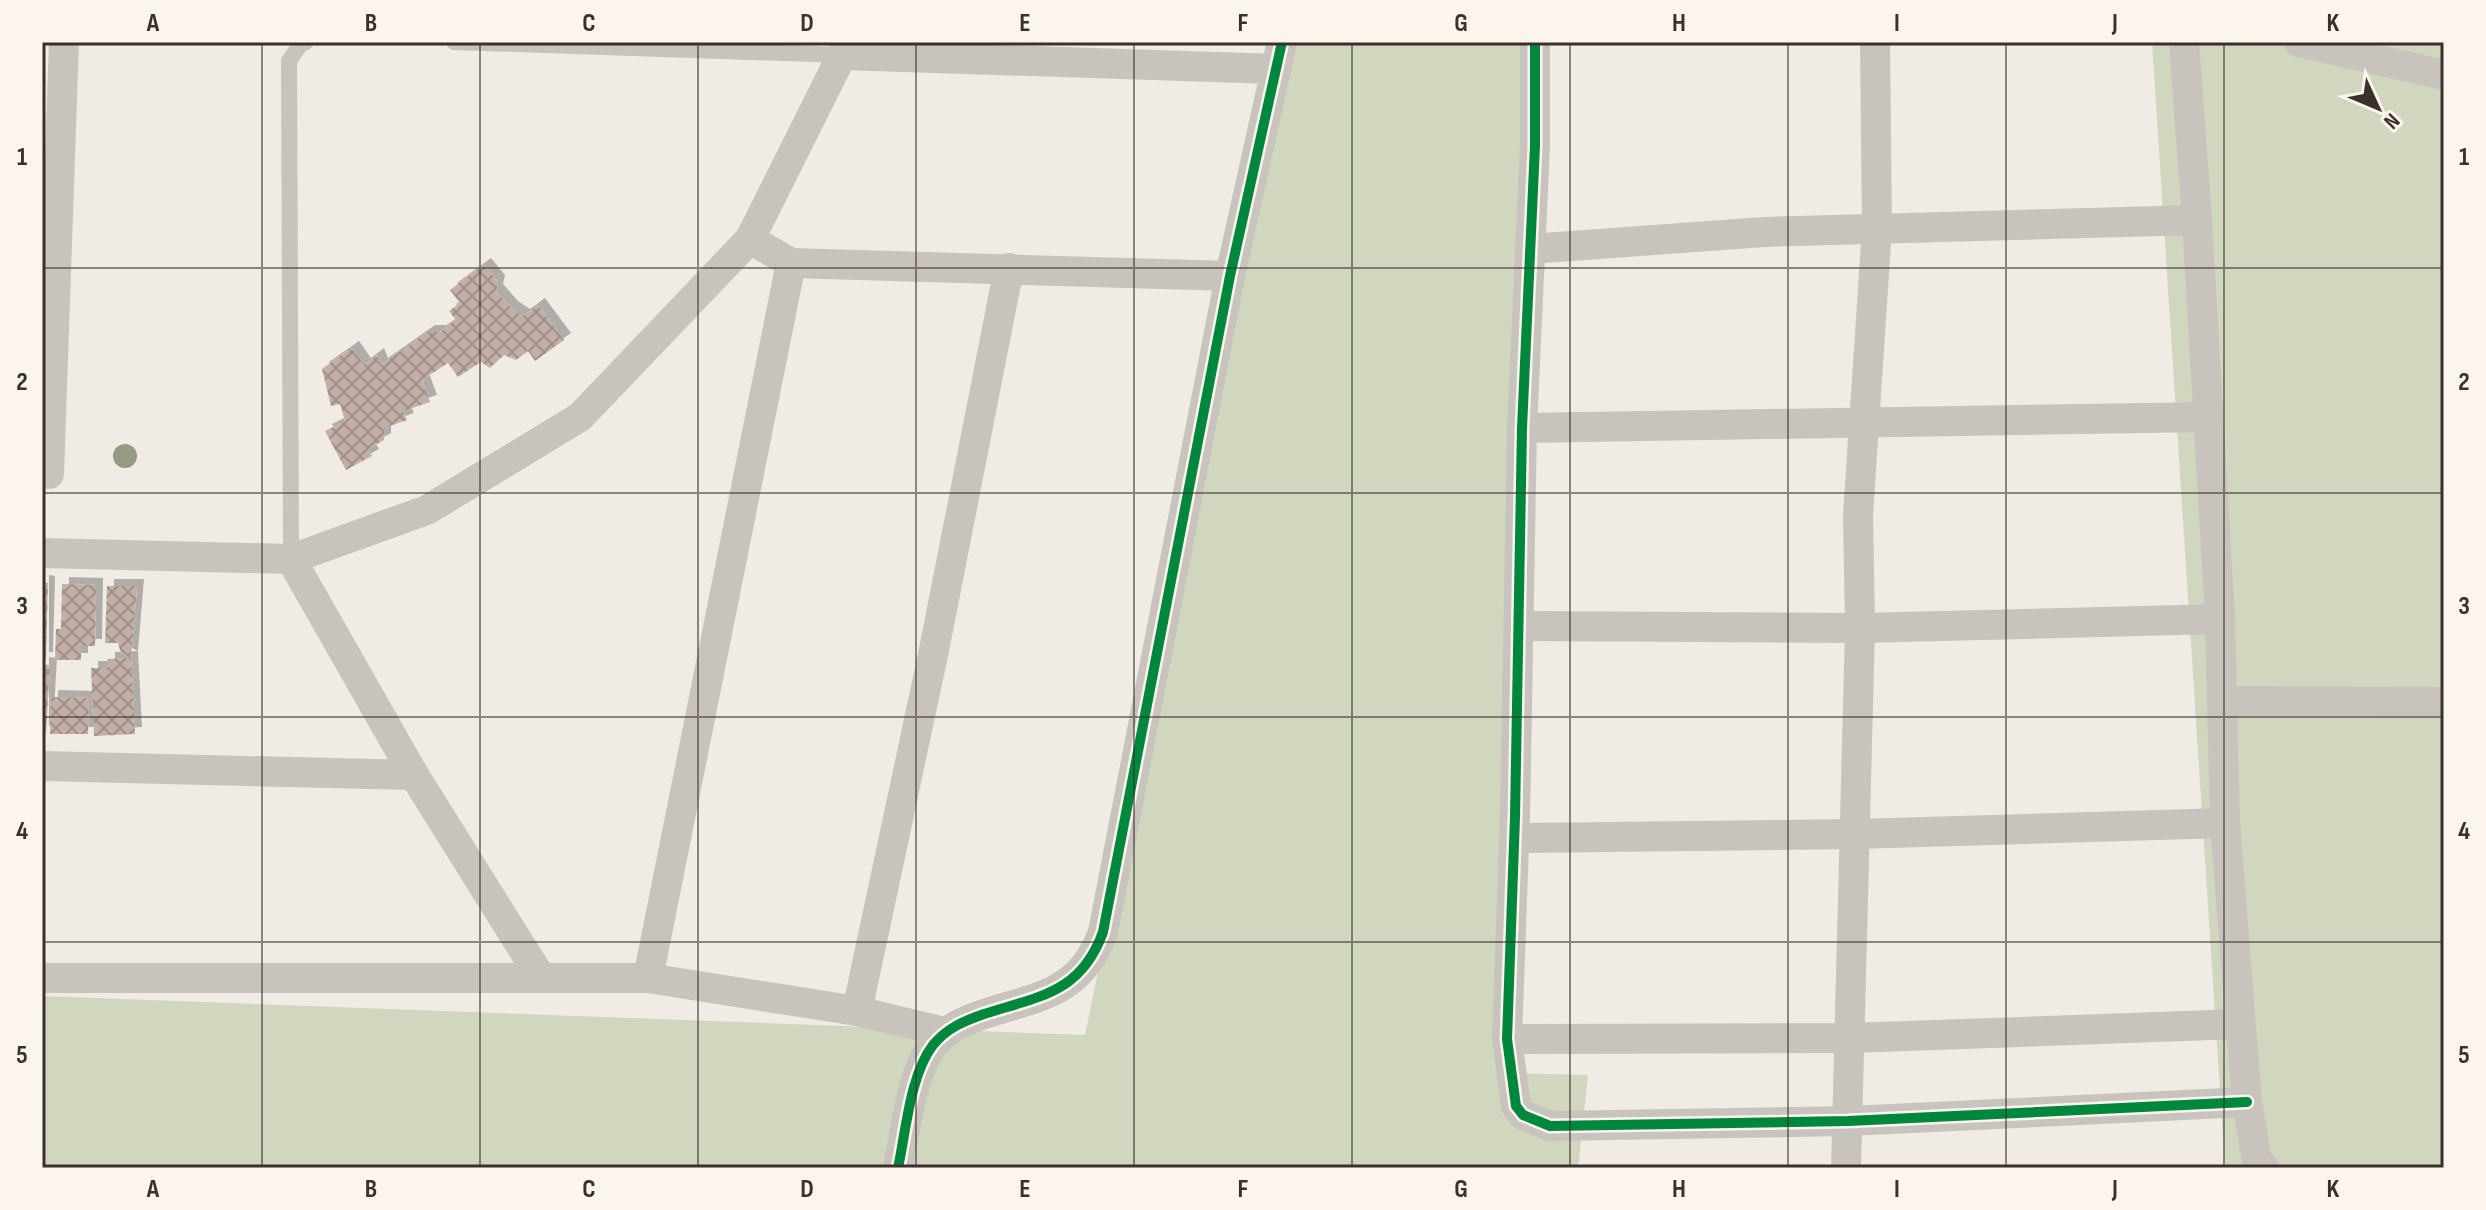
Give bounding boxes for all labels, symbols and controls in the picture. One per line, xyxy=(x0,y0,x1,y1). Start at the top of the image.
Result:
text: A xyxy=(146,8,160,39)
text: B xyxy=(365,8,377,39)
text: C xyxy=(582,8,596,39)
text: D xyxy=(800,8,814,39)
text: E xyxy=(1019,8,1031,39)
text: F xyxy=(1238,8,1249,39)
text: G xyxy=(1454,8,1468,39)
text: H xyxy=(1672,8,1686,39)
text: I xyxy=(1894,8,1900,39)
text: J xyxy=(2111,8,2118,39)
text: K xyxy=(2327,8,2340,39)
north arrow xyxy=(2338,68,2418,148)
text: N xyxy=(2378,107,2405,134)
text: 1 xyxy=(17,142,27,173)
text: 1 xyxy=(2459,142,2469,173)
text: 2 xyxy=(16,367,28,398)
text: 2 xyxy=(2458,367,2470,398)
text: 3 xyxy=(16,591,28,622)
text: 3 xyxy=(2458,591,2470,622)
text: 4 xyxy=(16,816,28,847)
text: 4 xyxy=(2458,816,2470,847)
text: 5 xyxy=(16,1040,28,1071)
text: 5 xyxy=(2458,1040,2470,1071)
text: A xyxy=(146,1174,160,1205)
text: B xyxy=(365,1174,377,1205)
text: C xyxy=(582,1174,596,1205)
text: D xyxy=(800,1174,814,1205)
text: E xyxy=(1019,1174,1031,1205)
text: F xyxy=(1238,1174,1249,1205)
text: G xyxy=(1454,1174,1468,1205)
text: H xyxy=(1672,1174,1686,1205)
text: I xyxy=(1894,1174,1900,1205)
text: J xyxy=(2111,1174,2118,1205)
text: K xyxy=(2327,1174,2340,1205)

